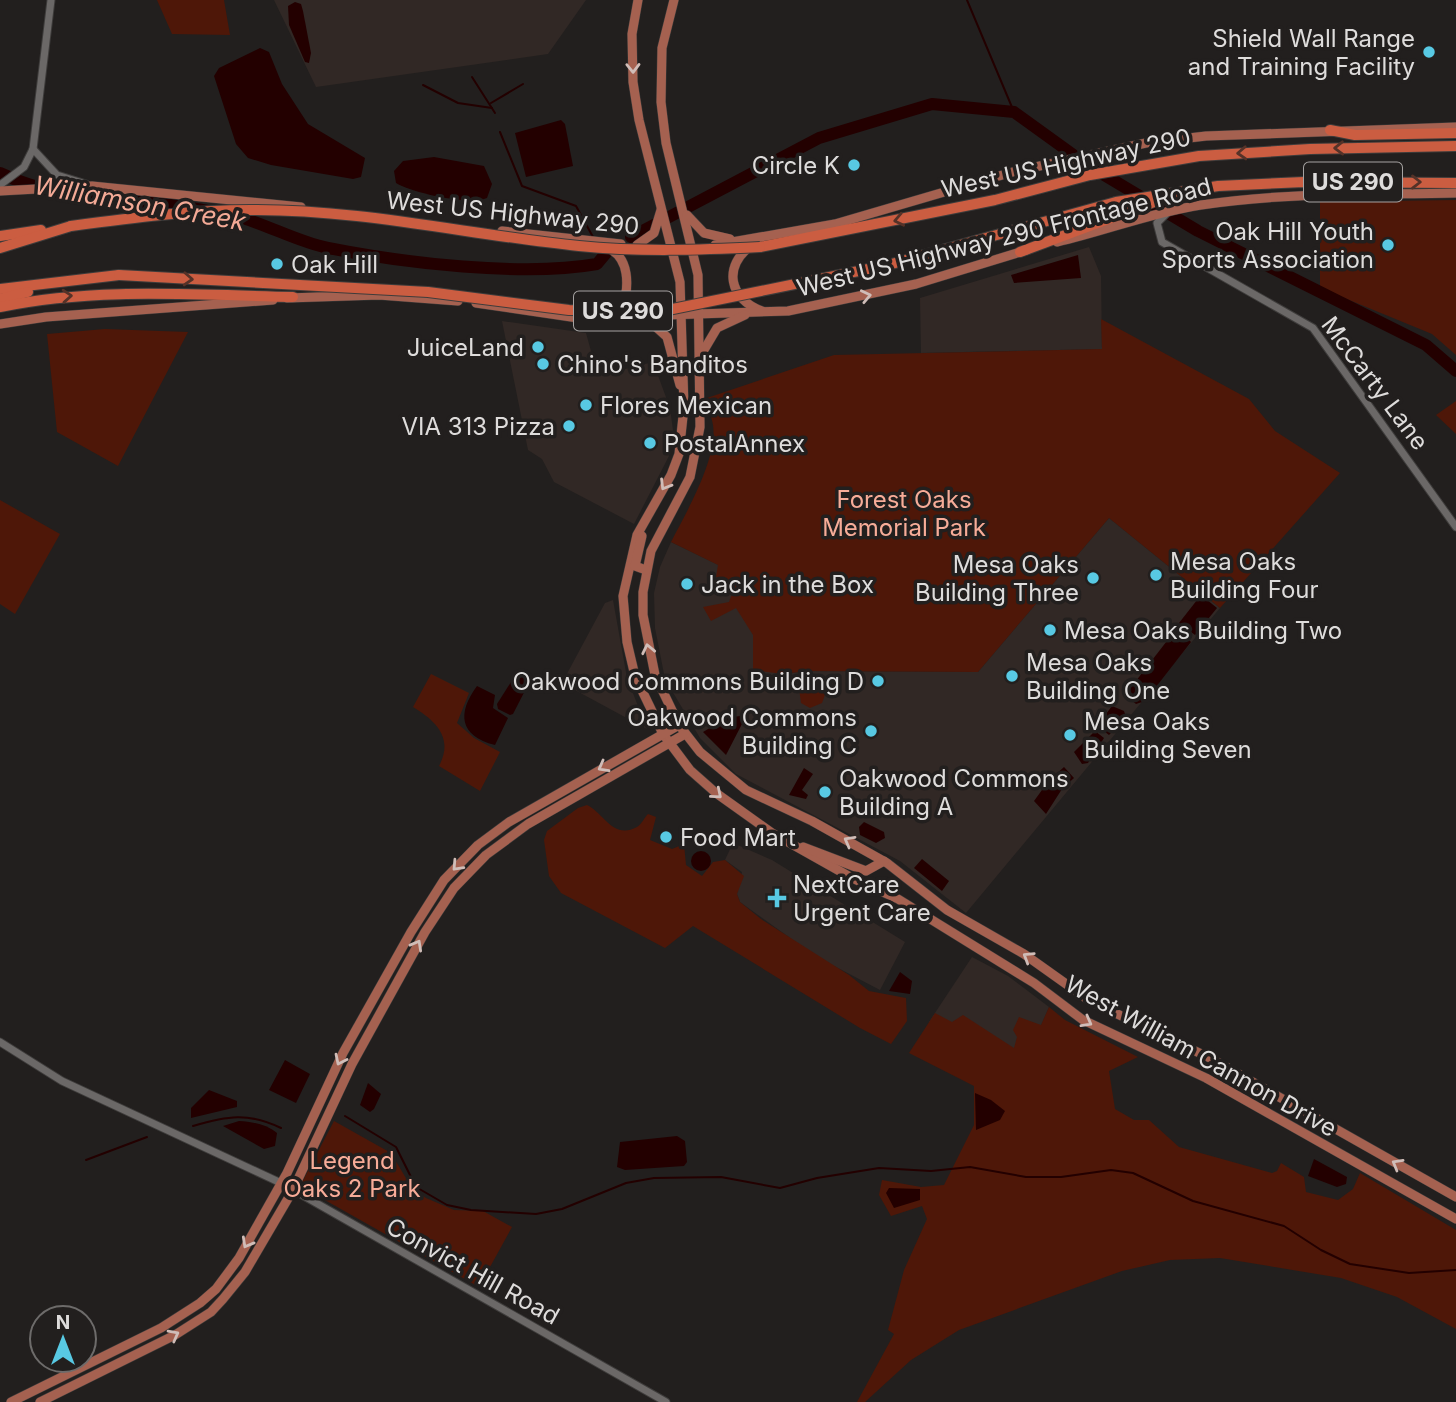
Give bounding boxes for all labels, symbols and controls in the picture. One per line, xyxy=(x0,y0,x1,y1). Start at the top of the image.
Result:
place label: Shield Wall Range and Training Facility xyxy=(1188,24,1415,81)
marker: Shield Wall Range and Training Facility xyxy=(1421,44,1437,60)
one-way arrow xyxy=(625,62,640,73)
street label: West US Highway 290 xyxy=(939,122,1193,204)
one-way arrow xyxy=(1333,141,1344,156)
one-way arrow xyxy=(1236,145,1247,160)
place label: Circle K xyxy=(752,151,840,180)
marker: Circle K xyxy=(846,157,862,173)
road number: US 290 xyxy=(1304,162,1402,202)
water label: Williamson Creek xyxy=(32,169,249,237)
street label: West US Highway 290 Frontage Road xyxy=(794,171,1214,303)
one-way arrow xyxy=(1411,175,1422,190)
street label: West US Highway 290 xyxy=(385,185,641,241)
one-way arrow xyxy=(893,212,905,227)
place label: Oak Hill Youth Sports Association xyxy=(1162,217,1374,274)
marker: Oak Hill Youth Sports Association xyxy=(1380,237,1396,253)
place label: Oak Hill xyxy=(291,250,378,279)
marker: Oak Hill xyxy=(269,256,285,272)
one-way arrow xyxy=(182,271,193,286)
one-way arrow xyxy=(62,289,73,304)
one-way arrow xyxy=(860,289,872,304)
road number: US 290 xyxy=(574,292,672,330)
street label: McCarty Lane xyxy=(1315,311,1435,455)
place label: JuiceLand xyxy=(407,333,524,362)
marker: JuiceLand xyxy=(530,339,546,355)
place label: Chino's Banditos xyxy=(557,350,748,379)
marker: Chino's Banditos xyxy=(535,356,551,372)
place label: Flores Mexican xyxy=(600,391,772,420)
marker: Flores Mexican xyxy=(578,397,594,413)
place label: VIA 313 Pizza xyxy=(401,412,555,441)
marker: VIA 313 Pizza xyxy=(561,418,577,434)
place label: PostalAnnex xyxy=(664,429,805,458)
marker: PostalAnnex xyxy=(642,435,658,451)
one-way arrow xyxy=(660,478,673,491)
park label: Forest Oaks Memorial Park xyxy=(822,485,986,542)
place label: Mesa Oaks Building Four xyxy=(1170,547,1319,604)
place label: Mesa Oaks Building Three xyxy=(915,550,1079,607)
marker: Mesa Oaks Building Four xyxy=(1148,567,1164,583)
place label: Jack in the Box xyxy=(701,570,874,599)
marker: Mesa Oaks Building Three xyxy=(1085,570,1101,586)
marker: Jack in the Box xyxy=(679,576,695,592)
place label: Mesa Oaks Building Two xyxy=(1064,616,1342,645)
marker: Mesa Oaks Building Two xyxy=(1042,622,1058,638)
one-way arrow xyxy=(642,643,657,655)
place label: Mesa Oaks Building One xyxy=(1026,648,1170,705)
place label: Oakwood Commons Building D xyxy=(513,667,864,696)
marker: Mesa Oaks Building One xyxy=(1004,668,1020,684)
marker: Oakwood Commons Building D xyxy=(870,673,886,689)
place label: Oakwood Commons Building C xyxy=(627,703,857,760)
place label: Mesa Oaks Building Seven xyxy=(1084,707,1252,764)
marker: Oakwood Commons Building C xyxy=(863,723,879,739)
marker: Mesa Oaks Building Seven xyxy=(1062,727,1078,743)
one-way arrow xyxy=(598,759,611,772)
place label: Oakwood Commons Building A xyxy=(839,764,1069,821)
marker: Oakwood Commons Building A xyxy=(817,784,833,800)
one-way arrow xyxy=(710,785,722,798)
place label: Food Mart xyxy=(680,823,796,852)
marker: Food Mart xyxy=(658,829,674,845)
one-way arrow xyxy=(844,836,857,849)
one-way arrow xyxy=(453,858,466,871)
place label: NextCare Urgent Care xyxy=(793,870,931,927)
marker: NextCare Urgent Care xyxy=(767,888,787,908)
one-way arrow xyxy=(409,940,422,952)
one-way arrow xyxy=(1023,952,1036,965)
street label: West William Cannon Drive xyxy=(1060,969,1342,1143)
one-way arrow xyxy=(1080,1014,1093,1027)
one-way arrow xyxy=(334,1053,348,1065)
park label: Legend Oaks 2 Park xyxy=(283,1146,421,1203)
one-way arrow xyxy=(1391,1159,1404,1172)
street label: Convict Hill Road xyxy=(381,1211,565,1331)
one-way arrow xyxy=(242,1236,255,1248)
north arrow xyxy=(28,1304,98,1374)
text: N xyxy=(56,1311,70,1334)
one-way arrow xyxy=(166,1330,179,1343)

